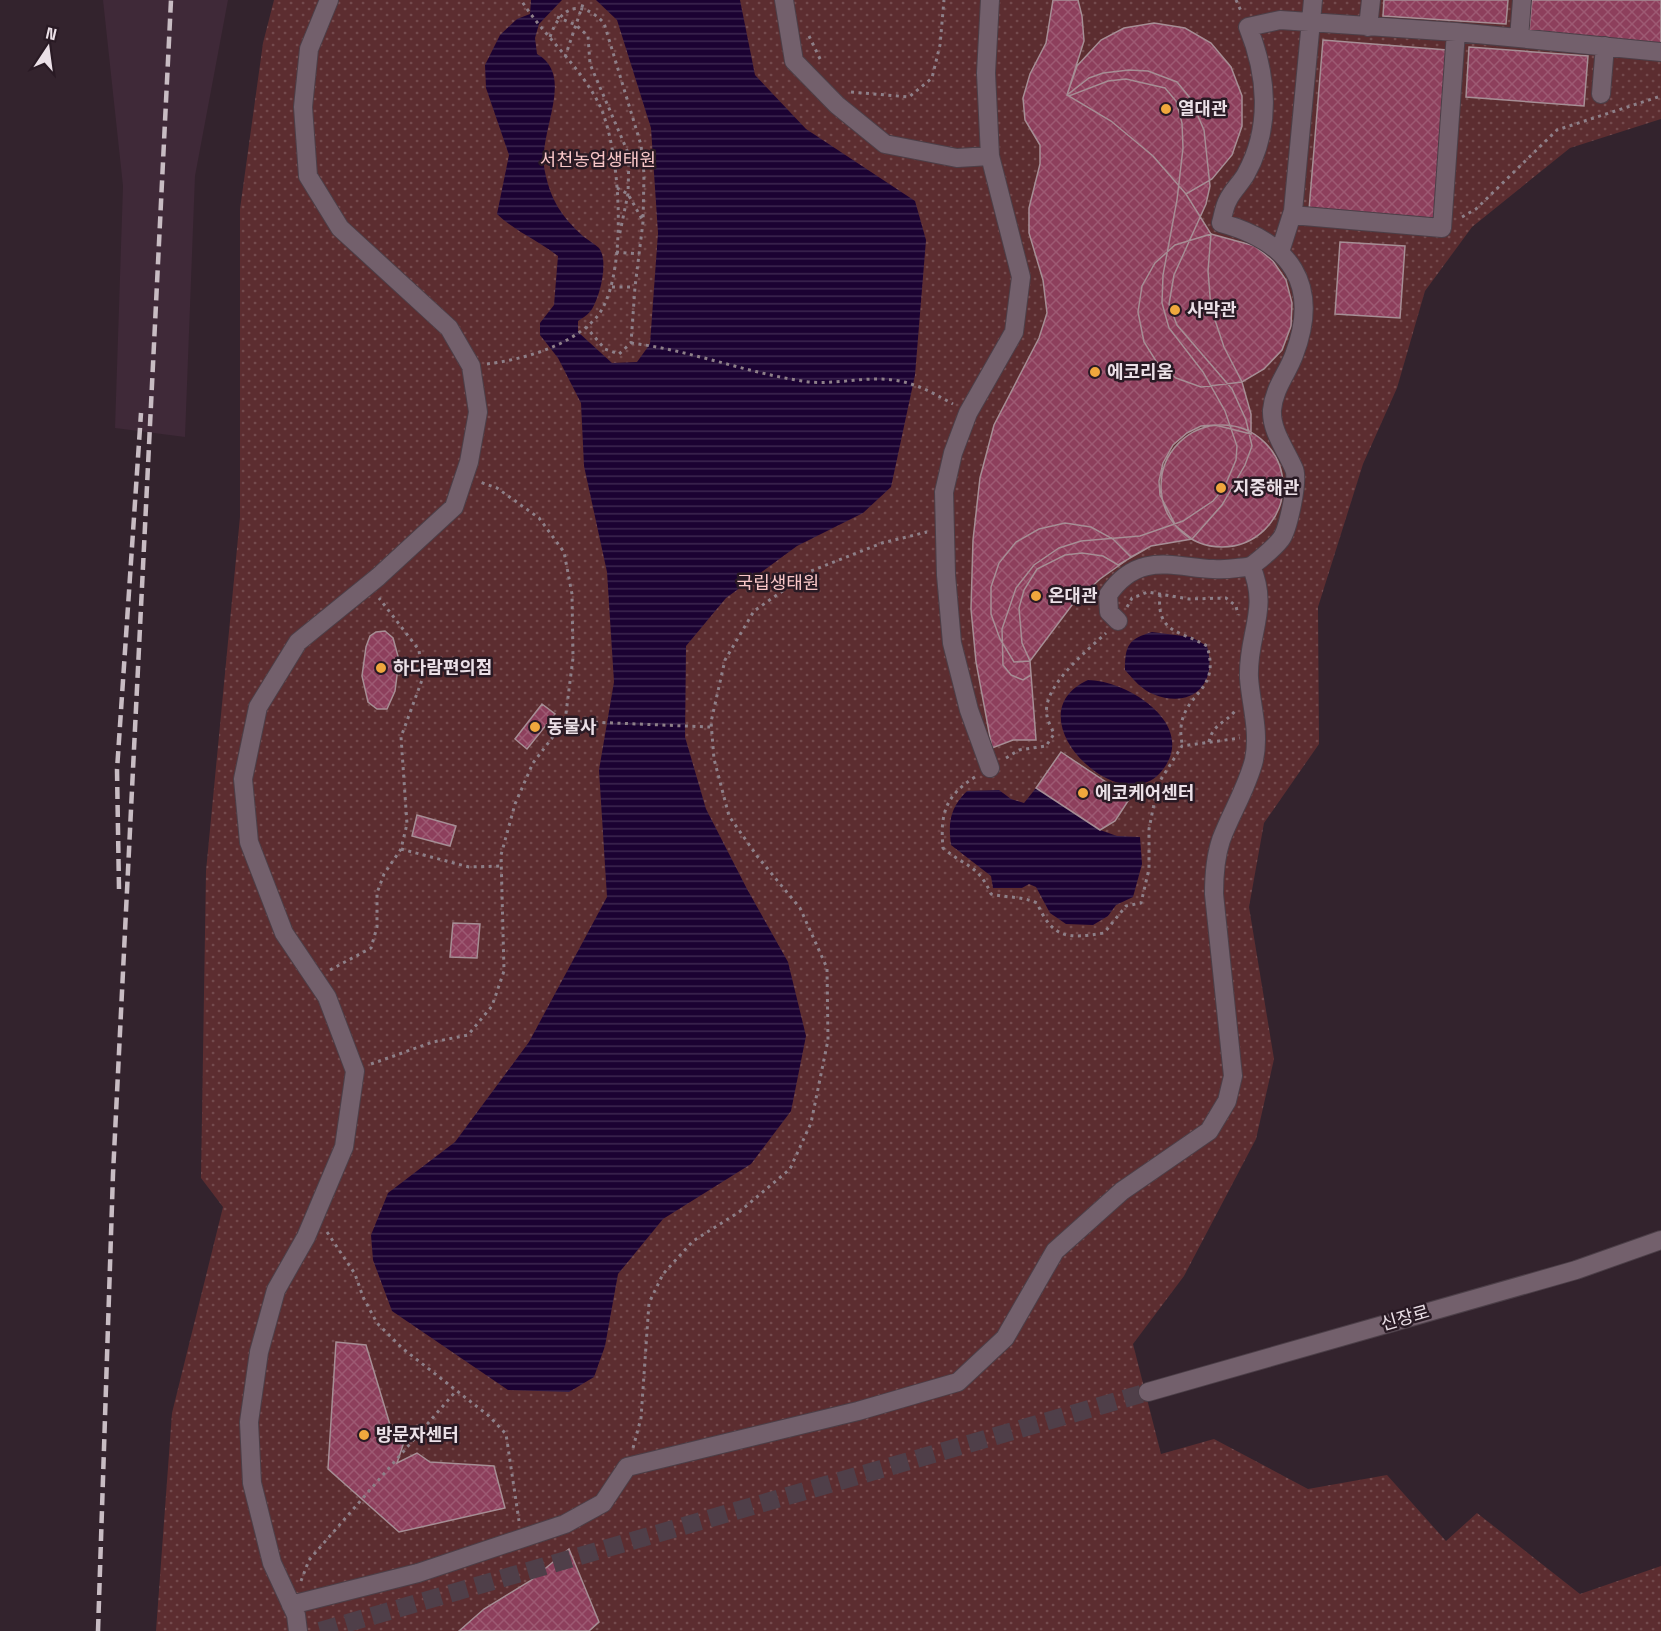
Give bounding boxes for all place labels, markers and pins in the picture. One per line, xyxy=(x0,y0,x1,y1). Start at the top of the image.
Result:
place label: 열대관 xyxy=(1178,97,1228,120)
marker: 열대관 xyxy=(1159,102,1173,116)
place label: 사막관 xyxy=(1187,298,1237,321)
marker: 사막관 xyxy=(1168,303,1182,317)
place label: 에코리움 xyxy=(1107,360,1173,383)
marker: 에코리움 xyxy=(1088,365,1102,379)
place label: 지중해관 xyxy=(1233,476,1300,499)
marker: 지중해관 xyxy=(1214,481,1228,495)
place label: 온대관 xyxy=(1048,584,1098,607)
marker: 온대관 xyxy=(1029,589,1043,603)
place label: 하다람편의점 xyxy=(393,656,492,679)
marker: 하다람편의점 xyxy=(374,661,388,675)
place label: 동물사 xyxy=(547,715,597,738)
marker: 동물사 xyxy=(528,720,542,734)
place label: 에코케어센터 xyxy=(1095,781,1194,804)
marker: 에코케어센터 xyxy=(1076,786,1090,800)
place label: 방문자센터 xyxy=(376,1423,459,1446)
marker: 방문자센터 xyxy=(357,1428,371,1442)

